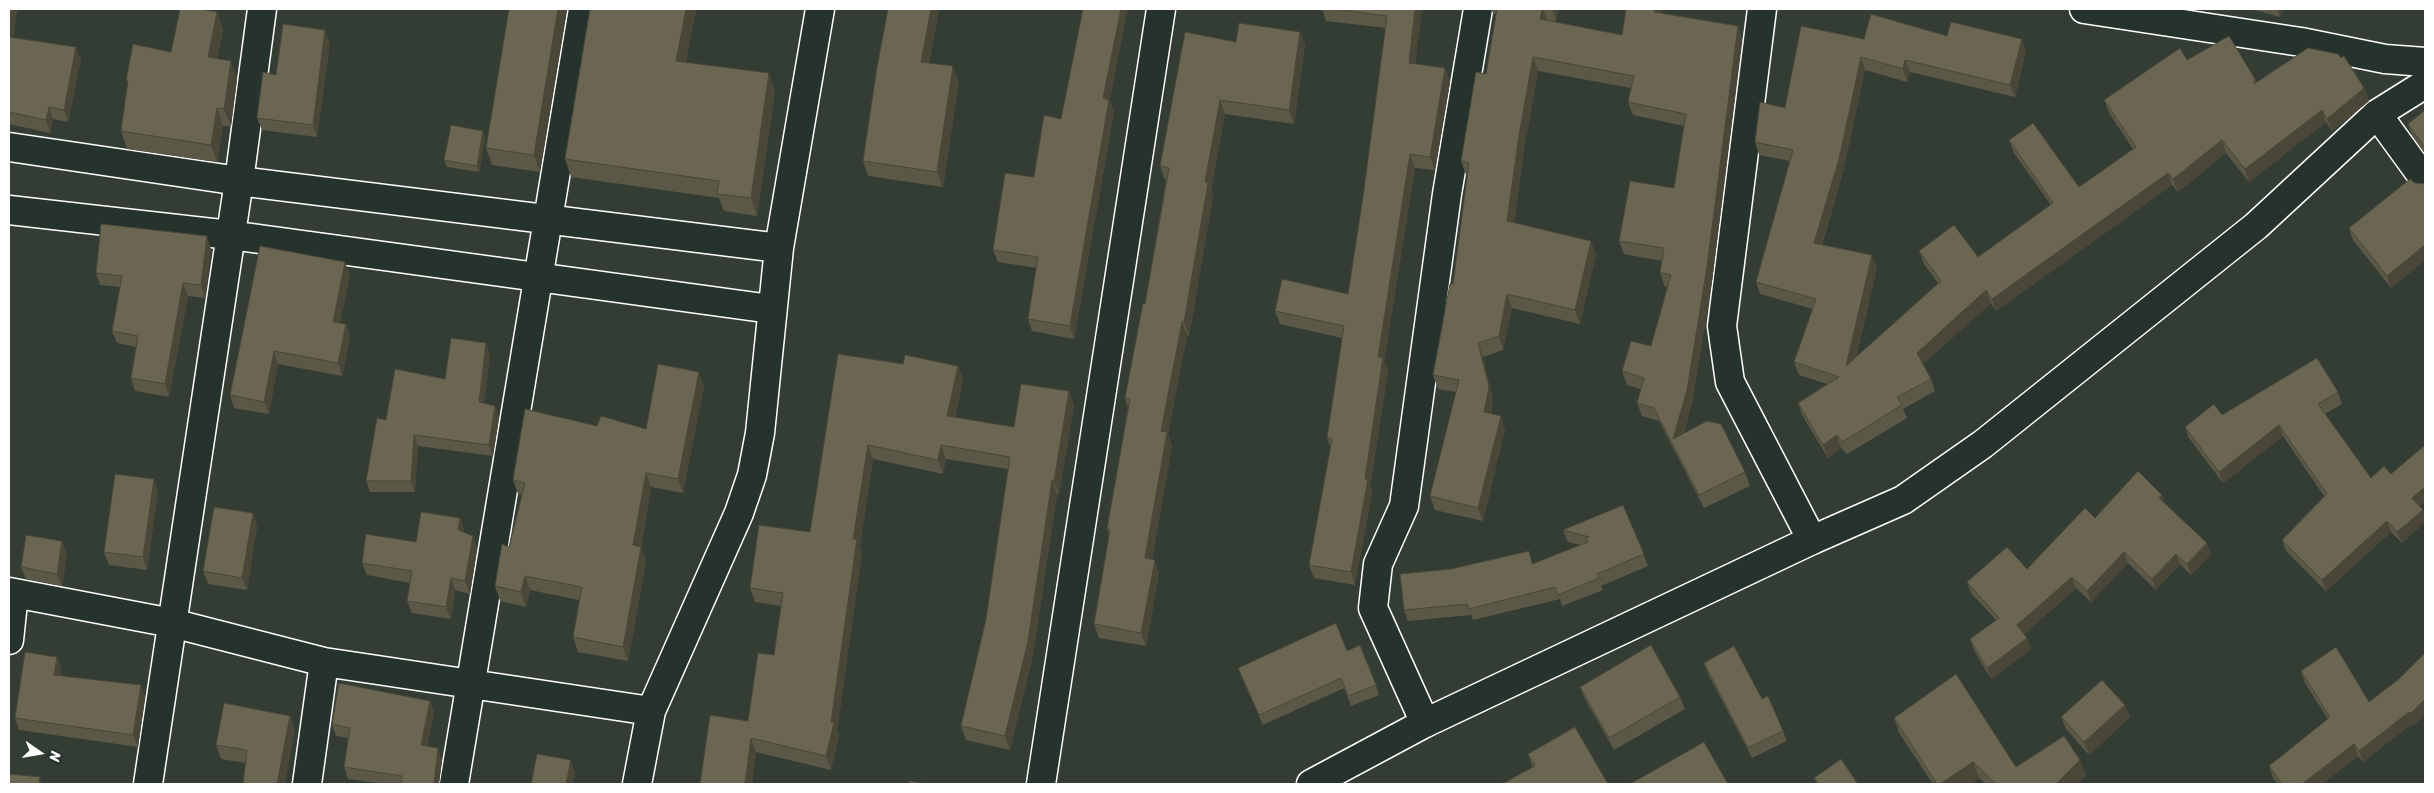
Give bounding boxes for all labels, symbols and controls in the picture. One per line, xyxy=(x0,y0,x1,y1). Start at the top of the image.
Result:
north arrow xyxy=(15,728,65,778)
text: N xyxy=(42,749,68,764)

